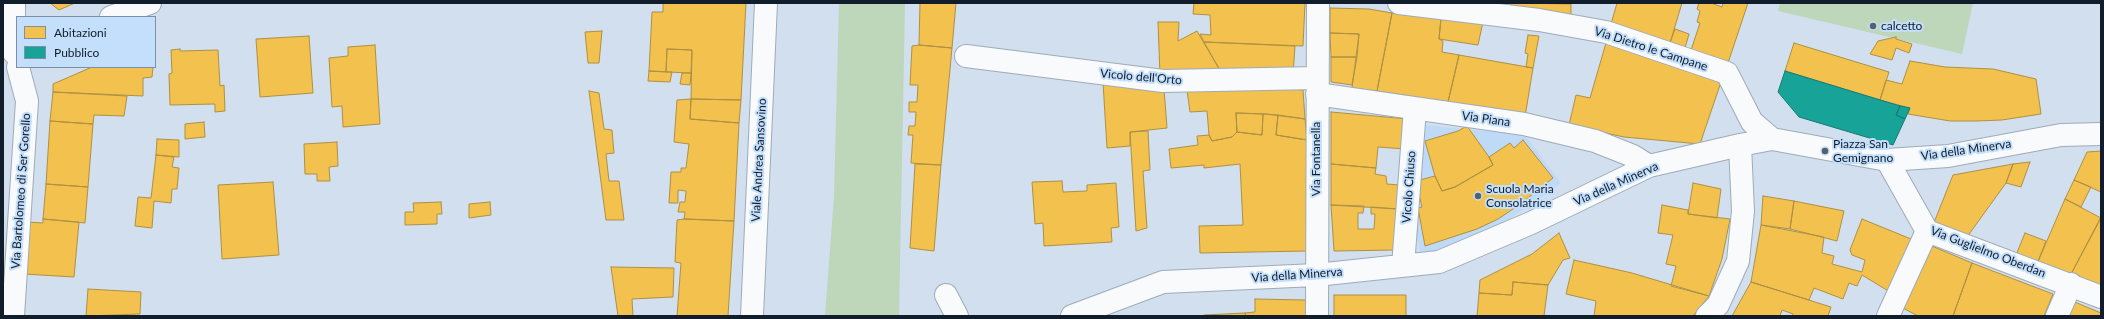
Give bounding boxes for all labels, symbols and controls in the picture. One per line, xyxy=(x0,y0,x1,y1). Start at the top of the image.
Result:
legend xyxy=(16,16,156,68)
place label: calcetto xyxy=(1881,19,1922,33)
marker: calcetto xyxy=(1868,21,1878,31)
street label: Via Dietro le Campane xyxy=(1593,24,1709,74)
text: Abitazioni xyxy=(54,25,107,40)
text: Pubblico xyxy=(54,45,99,60)
street label: Vicolo dell'Orto xyxy=(1099,66,1183,88)
street label: Viale Andrea Sansovino xyxy=(749,98,769,222)
street label: Via Piana xyxy=(1461,108,1511,130)
street label: Via Bartolomeo di Ser Gorello xyxy=(8,113,34,269)
street label: Via Fontanella xyxy=(1309,122,1323,196)
place label: Piazza San Gemignano xyxy=(1833,137,1893,165)
street label: Via della Minerva xyxy=(1920,137,2012,163)
marker: Piazza San Gemignano xyxy=(1820,146,1830,156)
street label: Vicolo Chiuso xyxy=(1399,150,1419,224)
street label: Via della Minerva xyxy=(1571,159,1661,209)
place label: Scuola Maria Consolatrice xyxy=(1486,182,1554,210)
marker: Scuola Maria Consolatrice xyxy=(1473,191,1483,201)
street label: Via Guglielmo Oberdan xyxy=(1928,223,2048,281)
street label: Via della Minerva xyxy=(1251,265,1343,285)

